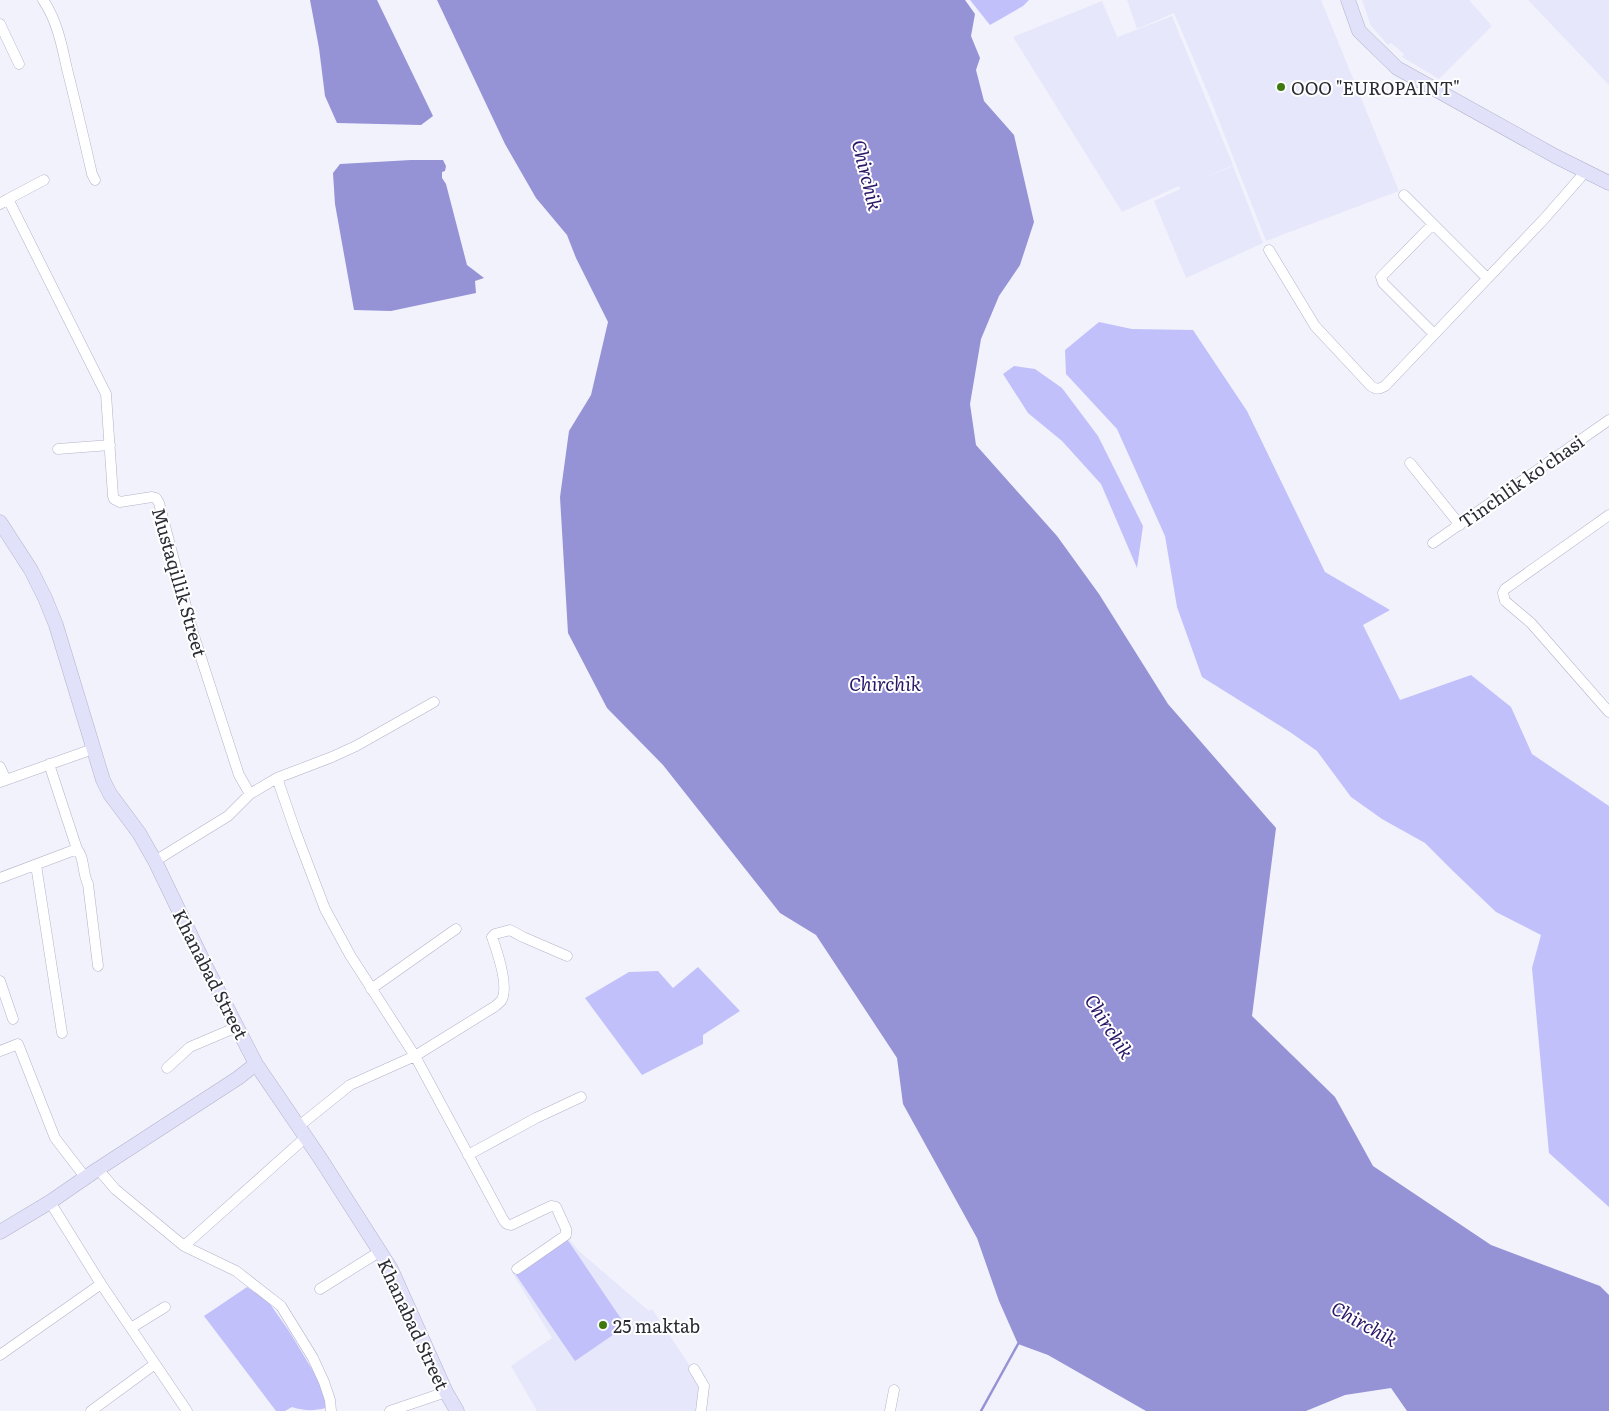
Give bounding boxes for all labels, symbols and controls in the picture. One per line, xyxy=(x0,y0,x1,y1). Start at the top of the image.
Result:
place label: OOO "EUROPAINT" xyxy=(1291,74,1460,101)
marker: OOO "EUROPAINT" xyxy=(1275,81,1287,93)
water label: Chirchik xyxy=(846,137,890,214)
street label: Tinchlik ko'chasi xyxy=(1453,428,1589,534)
street label: Mustaqillik Street xyxy=(146,504,214,660)
water label: Chirchik xyxy=(849,669,922,697)
street label: Khanabad Street xyxy=(167,904,256,1044)
water label: Chirchik xyxy=(1079,988,1142,1064)
street label: Khanabad Street xyxy=(372,1254,457,1395)
water label: Chirchik xyxy=(1327,1293,1404,1353)
place label: 25 maktab xyxy=(613,1312,700,1339)
marker: 25 maktab xyxy=(597,1319,609,1331)

